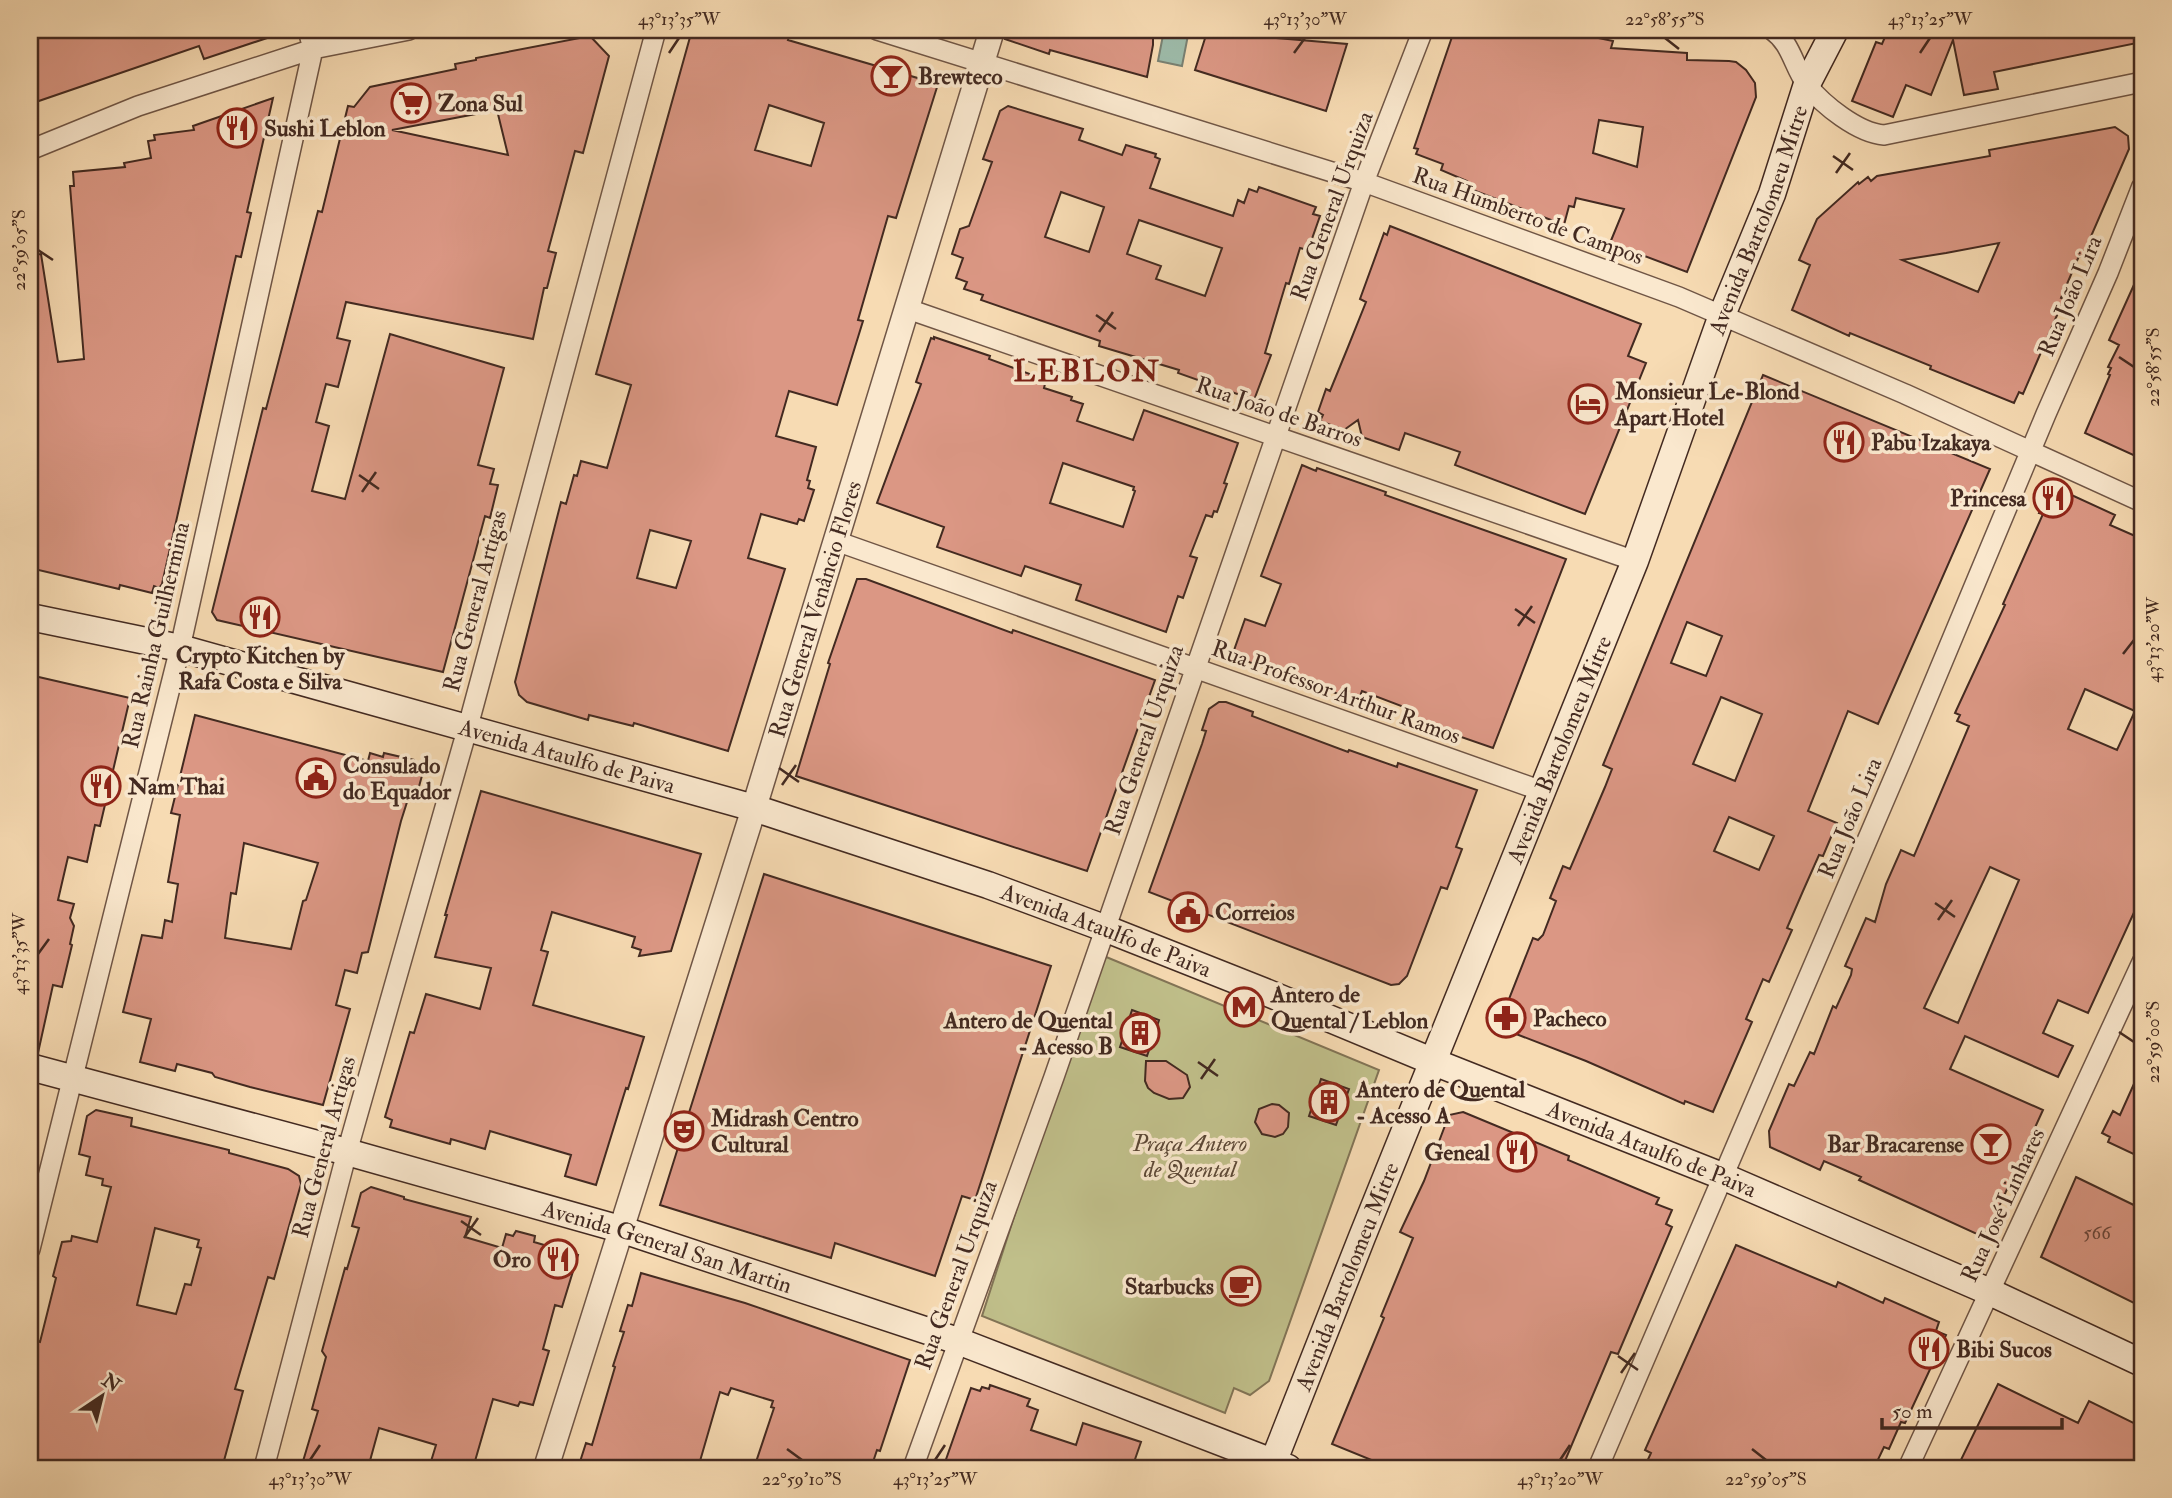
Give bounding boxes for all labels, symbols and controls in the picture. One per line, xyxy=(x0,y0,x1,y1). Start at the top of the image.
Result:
text: 43°13'35"W xyxy=(638,8,721,31)
text: 43°13'30"W xyxy=(1263,8,1347,31)
text: 22°58'55"S xyxy=(1625,8,1705,31)
text: 43°13'25"W xyxy=(1888,8,1973,31)
bar icon: Brewteco xyxy=(870,55,912,97)
place label: Brewteco xyxy=(918,62,1003,91)
supermarket icon: Zona Sul xyxy=(390,82,432,124)
place label: Zona Sul xyxy=(438,89,524,118)
street label: Avenida Bartolomeu Mitre xyxy=(1701,101,1814,340)
restaurant icon: Sushi Leblon xyxy=(216,107,258,149)
street label: Rua General Urquiza xyxy=(1284,107,1380,305)
place label: Sushi Leblon xyxy=(264,114,386,143)
street label: Rua Humberto de Campos xyxy=(1408,161,1648,272)
text: 22°59'05"S xyxy=(8,209,31,291)
street label: Rua João Lira xyxy=(2032,231,2109,361)
text: 22°58'55"S xyxy=(2142,327,2165,407)
district label: LEBLON xyxy=(1013,353,1161,390)
street label: Rua João de Barros xyxy=(1192,370,1366,454)
place label: Monsieur Le-Blond Apart Hotel xyxy=(1614,377,1800,433)
hotel icon: Monsieur Le-Blond Apart Hotel xyxy=(1567,383,1609,425)
restaurant icon: Pabu Izakaya xyxy=(1823,421,1865,463)
place label: Pabu Izakaya xyxy=(1871,428,1992,458)
street label: Rua General Venâncio Flores xyxy=(762,477,868,741)
restaurant icon: Princesa xyxy=(2032,477,2074,519)
place label: Princesa xyxy=(1950,484,2028,513)
street label: Rua General Artigas xyxy=(437,507,513,695)
street label: Rua Rainha Guilhermina xyxy=(116,518,196,751)
restaurant icon: Crypto Kitchen by Rafa Costa e Silva xyxy=(239,596,281,638)
text: 43°13'20"W xyxy=(2142,597,2165,683)
street label: Avenida Bartolomeu Mitre xyxy=(1499,631,1618,869)
street label: Rua Professor Arthur Ramos xyxy=(1208,633,1465,751)
street label: Rua General Urquiza xyxy=(1098,640,1190,839)
place label: Crypto Kitchen by Rafa Costa e Silva xyxy=(176,641,345,696)
street label: Avenida Ataulfo de Paiva xyxy=(455,712,679,800)
place label: Consulado do Equador xyxy=(343,751,452,807)
street label: Rua João Lira xyxy=(1812,753,1889,883)
public building icon: Consulado do Equador xyxy=(295,757,337,799)
restaurant icon: Nam Thai xyxy=(80,765,122,807)
place label: Nam Thai xyxy=(127,772,225,801)
street label: Avenida Ataulfo de Paiva xyxy=(996,876,1216,984)
public building icon: Correios xyxy=(1167,891,1209,933)
place label: Correios xyxy=(1215,898,1295,927)
text: 43°13'35"W xyxy=(8,912,31,995)
place label: Antero de Quental / Leblon xyxy=(1270,980,1428,1035)
metro station icon: Antero de Quental / Leblon xyxy=(1223,986,1265,1028)
pharmacy icon: Pacheco xyxy=(1485,997,1527,1039)
text: 22°59'00"S xyxy=(2142,1001,2165,1083)
place label: Pacheco xyxy=(1533,1004,1607,1033)
place label: Antero de Quental - Acesso B xyxy=(943,1006,1114,1061)
building icon: Antero de Quental - Acesso B xyxy=(1119,1012,1161,1054)
street label: Rua General Artigas xyxy=(286,1053,362,1241)
place label: Antero de Quental - Acesso A xyxy=(1355,1075,1526,1130)
building icon: Antero de Quental - Acesso A xyxy=(1308,1081,1350,1123)
street label: Avenida Ataulfo de Paiva xyxy=(1542,1093,1762,1204)
place label: Midrash Centro Cultural xyxy=(710,1104,859,1159)
theatre icon: Midrash Centro Cultural xyxy=(663,1110,705,1152)
street label: Rua José Linhares xyxy=(1955,1123,2051,1287)
bar icon: Bar Bracarense xyxy=(1970,1123,2012,1165)
park label: Praça Antero de Quental xyxy=(1132,1129,1247,1184)
place label: Bar Bracarense xyxy=(1827,1130,1964,1159)
restaurant icon: Geneal xyxy=(1496,1131,1538,1173)
place label: Geneal xyxy=(1424,1138,1491,1167)
street label: Avenida Bartolomeu Mitre xyxy=(1288,1158,1405,1396)
street label: Rua General Urquiza xyxy=(908,1176,1004,1374)
street label: Avenida General San Martin xyxy=(538,1193,796,1300)
house number: 566 xyxy=(2083,1221,2112,1245)
restaurant icon: Oro xyxy=(537,1238,579,1280)
place label: Oro xyxy=(493,1245,531,1274)
cafe icon: Starbucks xyxy=(1220,1265,1262,1307)
place label: Starbucks xyxy=(1125,1272,1214,1301)
restaurant icon: Bibi Sucos xyxy=(1908,1328,1950,1370)
place label: Bibi Sucos xyxy=(1956,1335,2052,1364)
north arrow xyxy=(66,1362,136,1432)
text: N xyxy=(97,1368,126,1398)
scale bar xyxy=(1882,1386,2062,1430)
text: 50 m xyxy=(1892,1398,1933,1425)
text: 43°13'30"W xyxy=(268,1468,352,1491)
text: 22°59'10"S xyxy=(762,1468,842,1491)
text: 43°13'25"W xyxy=(893,1468,978,1491)
text: 43°13'20"W xyxy=(1517,1468,1603,1491)
text: 22°59'05"S xyxy=(1725,1468,1807,1491)

